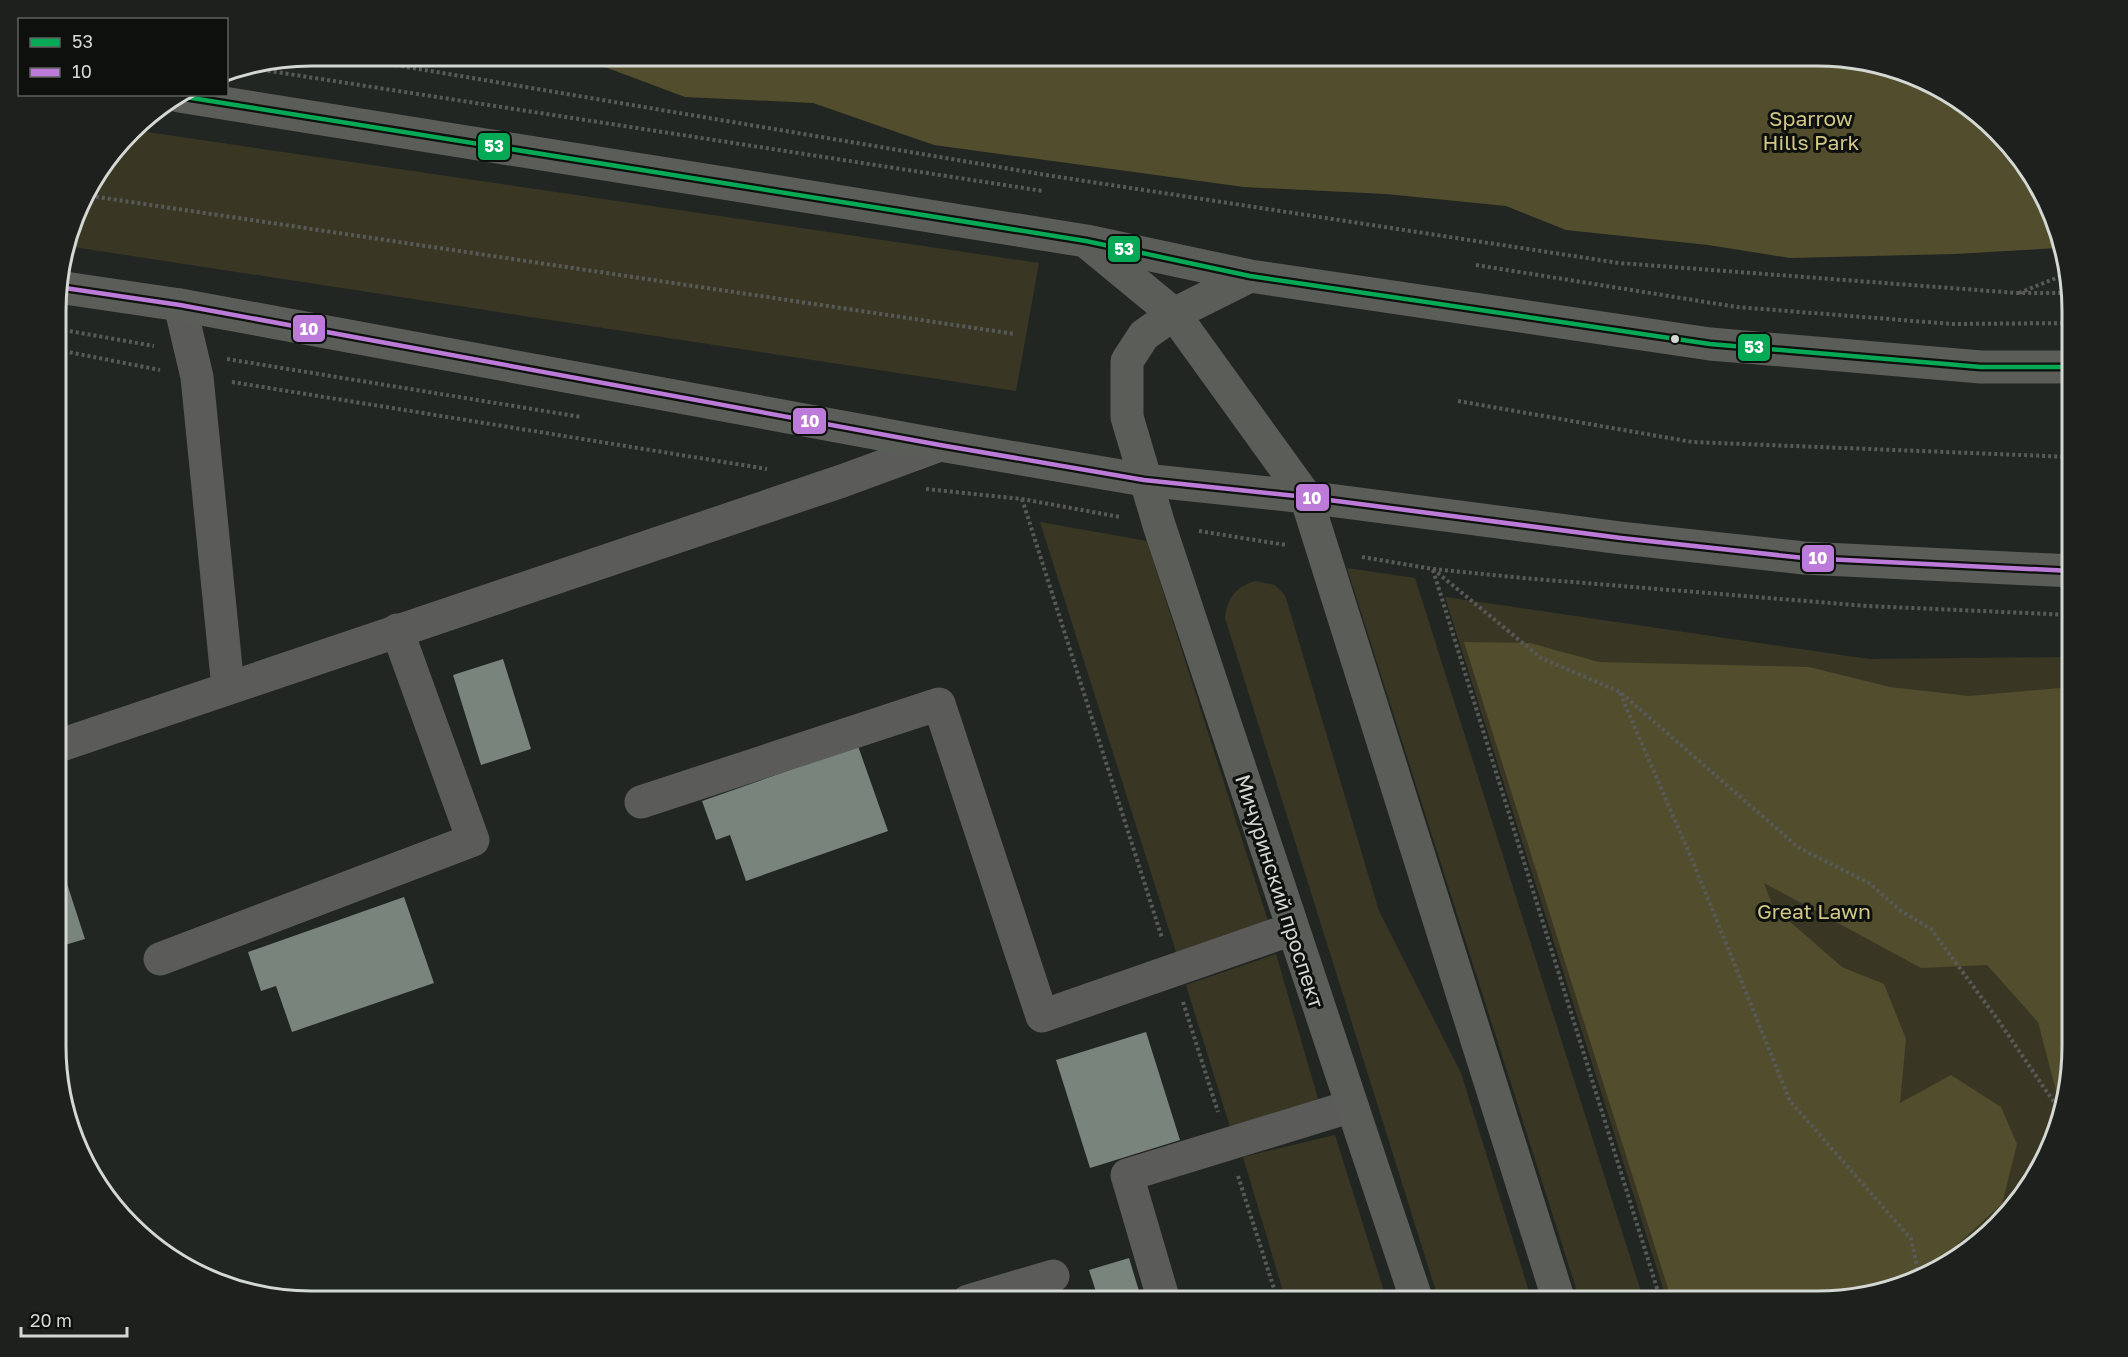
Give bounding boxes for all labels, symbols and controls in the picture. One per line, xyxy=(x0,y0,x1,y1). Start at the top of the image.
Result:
legend xyxy=(18,18,228,96)
text: 53 xyxy=(72,30,93,52)
text: 10 xyxy=(72,60,92,82)
park label: Sparrow Hills Park xyxy=(1763,105,1860,155)
line badge: 53 xyxy=(477,132,511,161)
text: 53 xyxy=(484,136,504,156)
line badge: 53 xyxy=(1107,235,1141,263)
text: 53 xyxy=(1114,239,1134,259)
line badge: 10 xyxy=(292,314,326,343)
text: 10 xyxy=(300,319,318,339)
unlabelled marker xyxy=(1669,333,1681,345)
line badge: 53 xyxy=(1737,333,1771,362)
text: 53 xyxy=(1744,337,1764,357)
line badge: 10 xyxy=(792,407,827,435)
text: 10 xyxy=(801,411,819,431)
line badge: 10 xyxy=(1295,483,1330,512)
text: 10 xyxy=(1303,488,1321,508)
line badge: 10 xyxy=(1801,544,1835,573)
text: 10 xyxy=(1809,548,1827,568)
street label: Мичуринский проспект xyxy=(1230,771,1330,1011)
park label: Great Lawn xyxy=(1757,898,1871,924)
scale bar xyxy=(21,1300,128,1338)
text: 20 m xyxy=(30,1309,72,1331)

